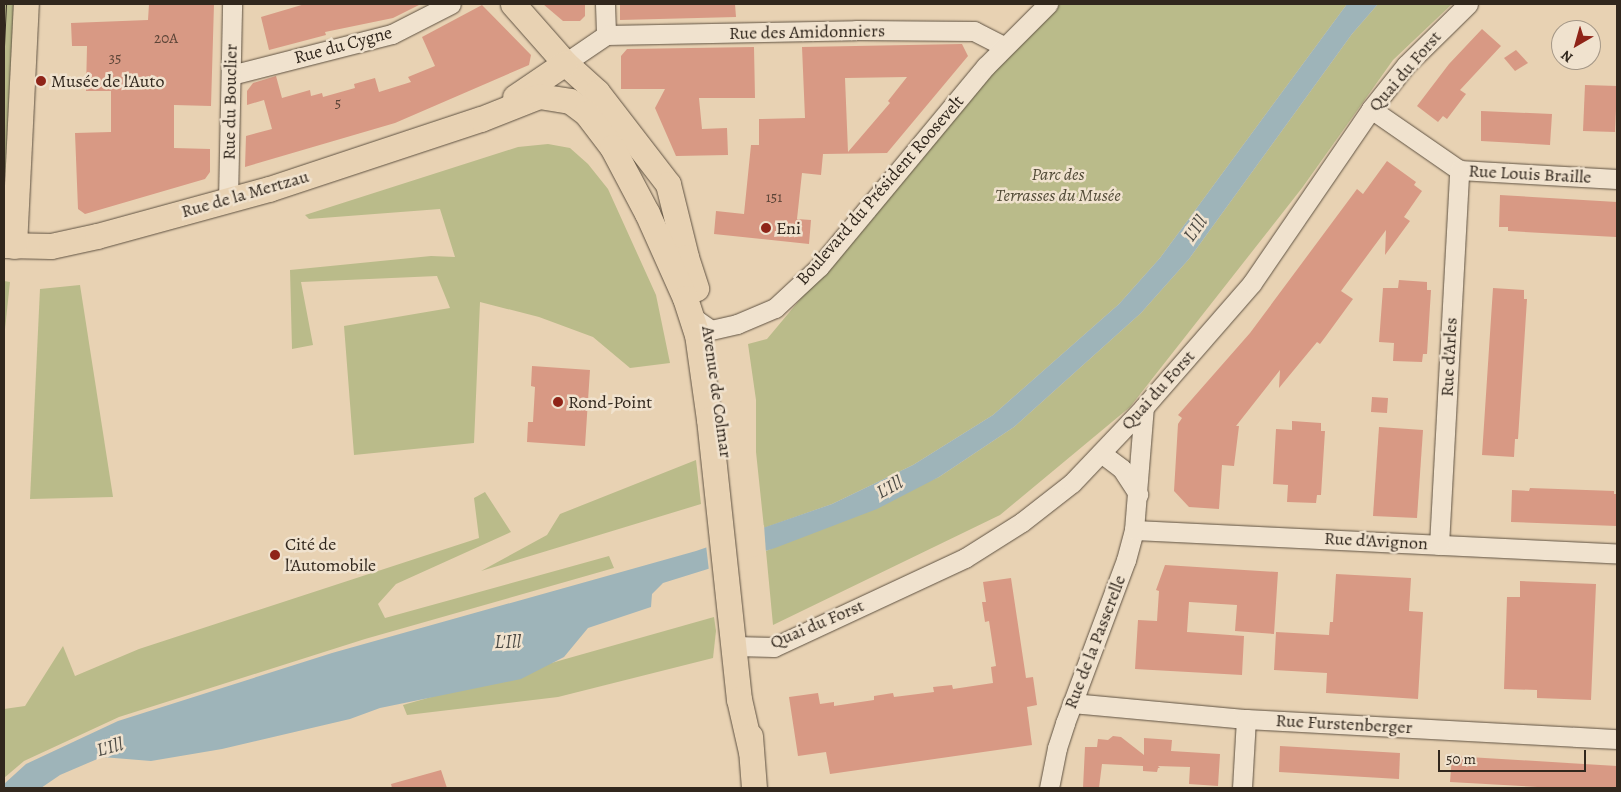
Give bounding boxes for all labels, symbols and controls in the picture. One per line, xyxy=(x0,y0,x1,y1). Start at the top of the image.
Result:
street label: Rue des Amidonniers xyxy=(729,20,885,44)
north arrow xyxy=(1551,20,1601,70)
street label: Rue du Cygne xyxy=(292,22,394,68)
street label: Quai du Forst xyxy=(1364,26,1446,116)
house number: 20A xyxy=(154,30,178,48)
street label: Rue du Bouclier xyxy=(218,44,242,160)
text: N xyxy=(1557,46,1577,67)
house number: 35 xyxy=(109,50,121,68)
place label: Musée de l'Auto xyxy=(51,70,164,92)
marker: Musée de l'Auto xyxy=(35,75,47,87)
street label: Boulevard du Président Roosevelt xyxy=(792,91,968,289)
house number: 5 xyxy=(335,95,341,113)
street label: Rue Louis Braille xyxy=(1468,160,1592,188)
park label: Parc des Terrasses du Musée xyxy=(995,164,1121,206)
street label: Rue de la Mertzau xyxy=(179,165,311,223)
house number: 151 xyxy=(766,189,782,207)
water label: L'Ill xyxy=(1179,211,1213,247)
place label: Eni xyxy=(776,217,801,239)
marker: Eni xyxy=(760,222,772,234)
street label: Rue d'Arles xyxy=(1436,317,1462,397)
street label: Avenue de Colmar xyxy=(697,325,737,459)
street label: Quai du Forst xyxy=(1117,346,1199,434)
place label: Rond-Point xyxy=(568,391,652,413)
marker: Rond-Point xyxy=(552,396,564,408)
water label: L'Ill xyxy=(873,472,907,504)
street label: Rue d'Avignon xyxy=(1324,527,1428,555)
place label: Cité de l'Automobile xyxy=(285,534,376,576)
marker: Cité de l'Automobile xyxy=(269,549,281,561)
street label: Rue de la Passerelle xyxy=(1060,572,1130,712)
street label: Quai du Forst xyxy=(767,595,867,653)
water label: L'Ill xyxy=(495,632,521,654)
street label: Rue Furstenberger xyxy=(1275,710,1413,738)
water label: L'Ill xyxy=(94,734,126,762)
scale bar xyxy=(1441,740,1588,772)
text: 50 m xyxy=(1446,749,1476,769)

